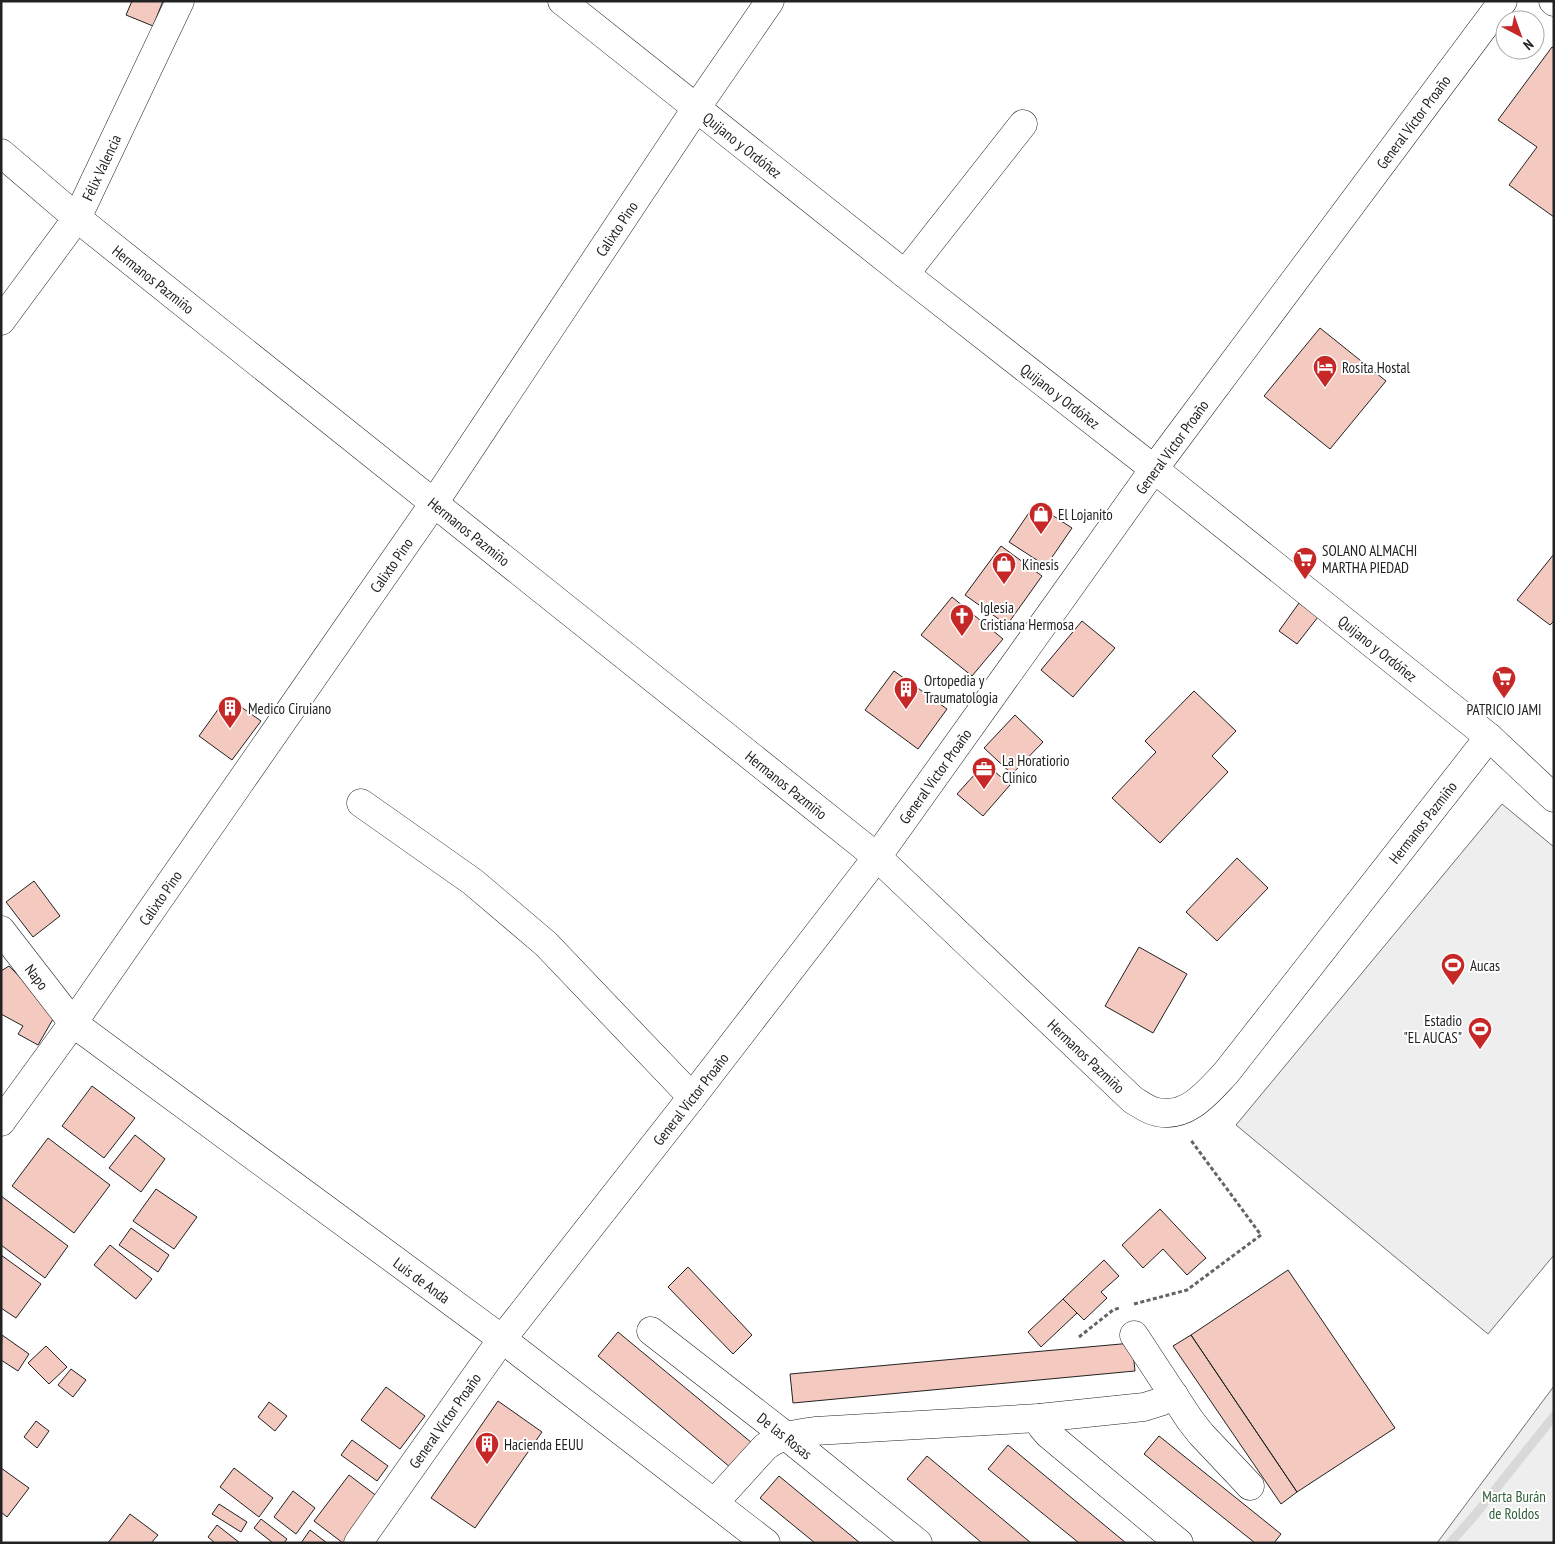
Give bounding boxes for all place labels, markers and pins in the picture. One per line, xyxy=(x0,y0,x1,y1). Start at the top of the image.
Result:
hotel icon: Rosita Hostal xyxy=(1312,354,1338,388)
place label: Rosita Hostal xyxy=(1342,358,1410,377)
shop icon: El Lojanito xyxy=(1028,501,1054,535)
place label: El Lojanito xyxy=(1058,505,1113,524)
place label: SOLANO ALMACHI MARTHA PIEDAD xyxy=(1322,541,1417,577)
supermarket icon: SOLANO ALMACHI MARTHA PIEDAD xyxy=(1292,546,1318,580)
shop icon: Kinesis xyxy=(991,551,1017,585)
place label: Kinesis xyxy=(1022,555,1059,574)
place label: Iglesia Cristiana Hermosa xyxy=(980,598,1074,634)
church icon: Iglesia Cristiana Hermosa xyxy=(949,603,975,637)
supermarket icon: PATRICIO JAMI xyxy=(1491,665,1517,699)
place label: Ortopedia y Traumatologia xyxy=(924,671,998,707)
building icon: Ortopedia y Traumatologia xyxy=(893,676,919,710)
building icon: Medico Ciruiano xyxy=(217,695,243,729)
place label: Medico Ciruiano xyxy=(248,699,331,718)
place label: PATRICIO JAMI xyxy=(1466,700,1542,719)
place label: La Horatiorio Clinico xyxy=(1002,751,1070,787)
office icon: La Horatiorio Clinico xyxy=(971,756,997,790)
sports icon: Aucas xyxy=(1440,952,1466,986)
place label: Aucas xyxy=(1470,956,1500,975)
place label: Estadio "EL AUCAS" xyxy=(1404,1011,1462,1047)
sports icon: Estadio "EL AUCAS" xyxy=(1467,1016,1493,1050)
building icon: Hacienda EEUU xyxy=(474,1431,500,1465)
place label: Hacienda EEUU xyxy=(504,1435,584,1454)

